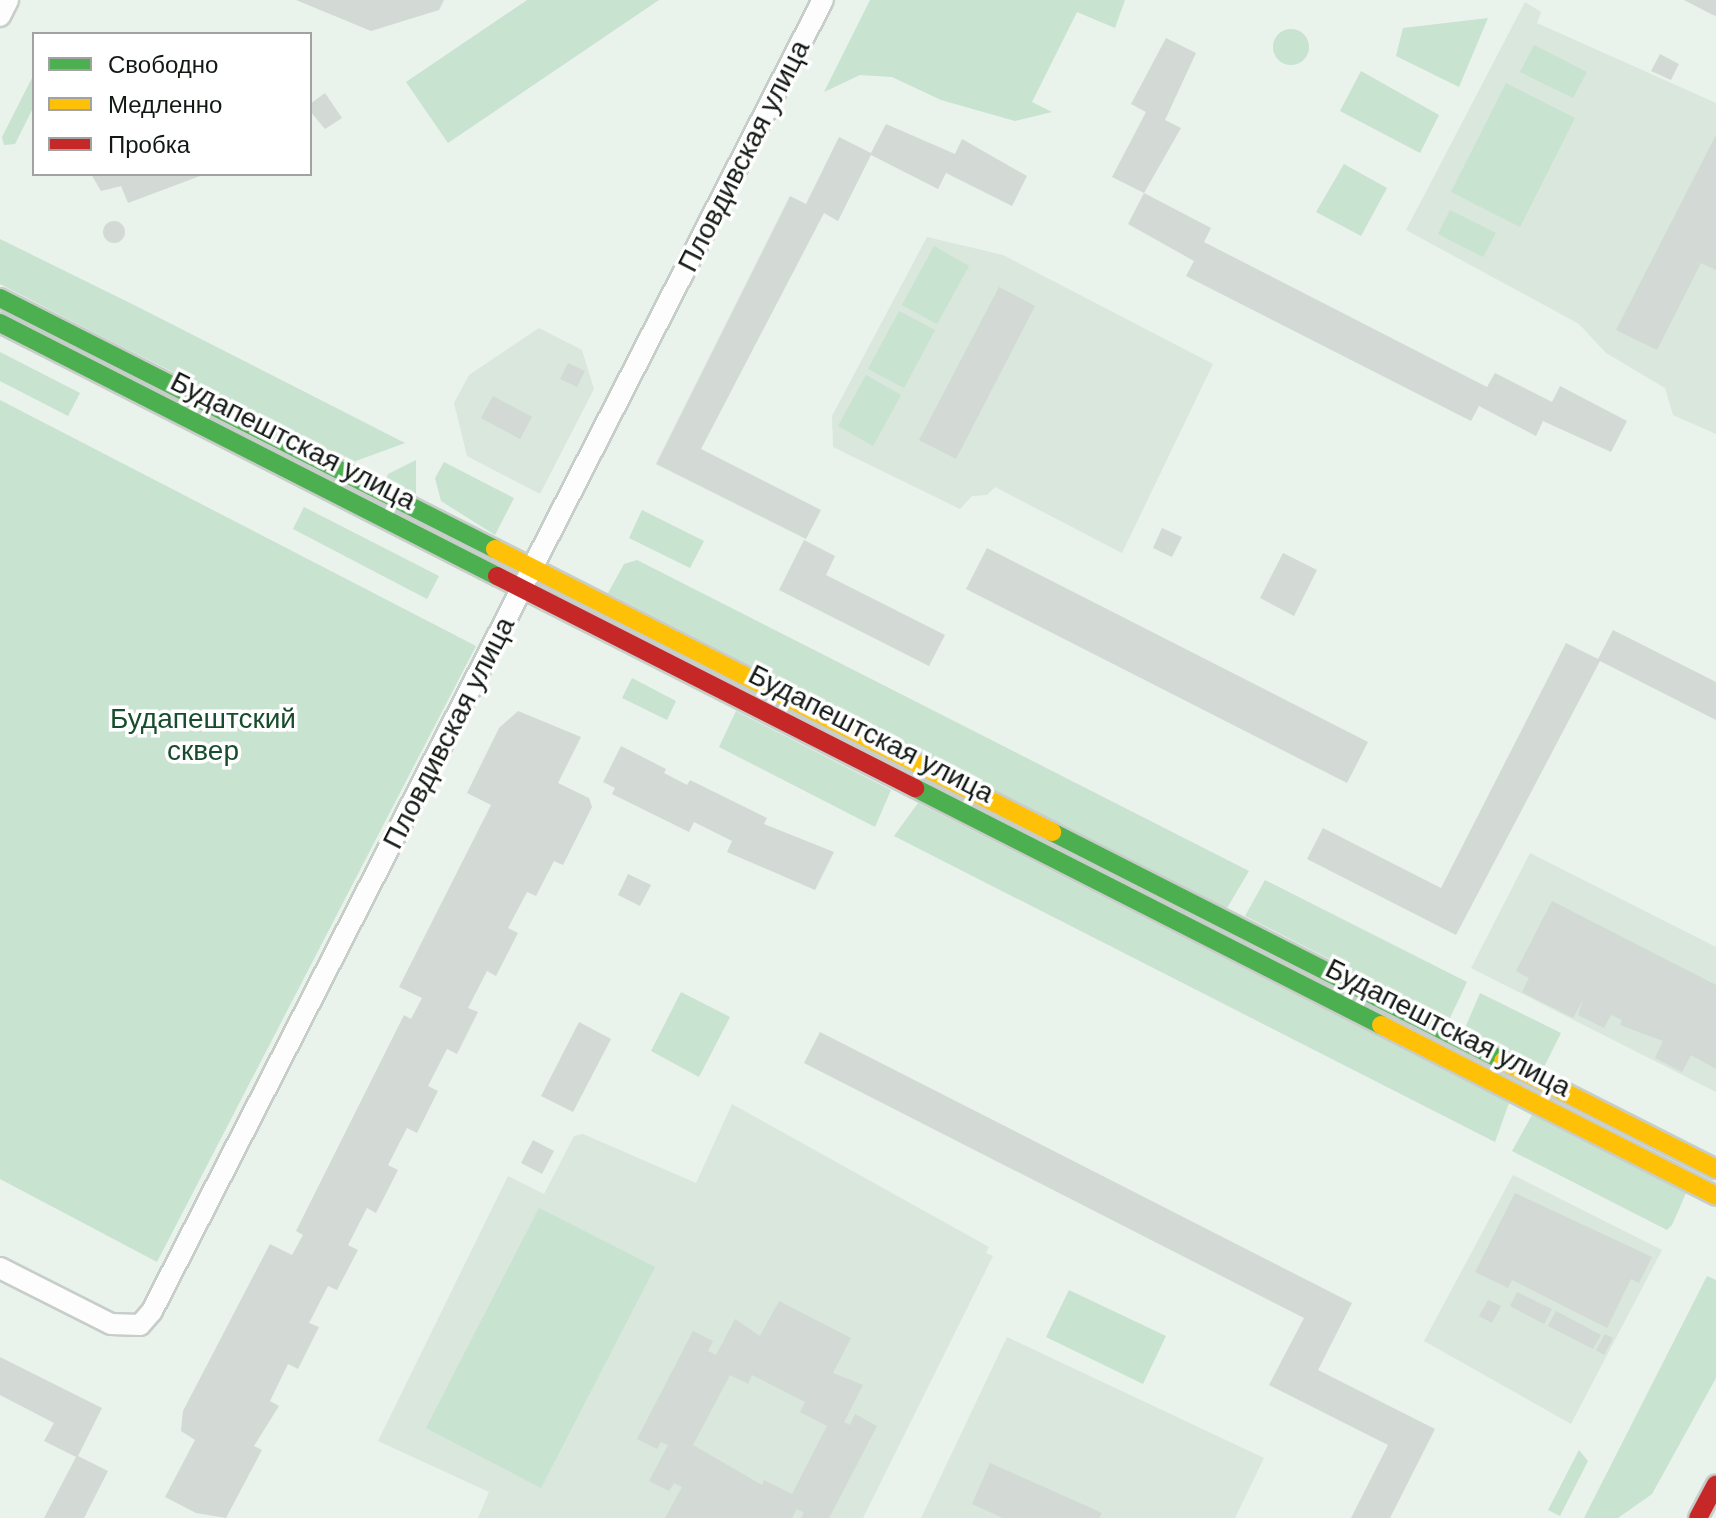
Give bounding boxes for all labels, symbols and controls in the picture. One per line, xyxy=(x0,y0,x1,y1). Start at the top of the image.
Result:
legend xyxy=(32,32,312,176)
street label: Пловдивская улица xyxy=(671,35,817,277)
text: Свободно xyxy=(108,49,218,80)
text: Медленно xyxy=(108,89,222,120)
text: Пробка xyxy=(108,129,190,160)
street label: Будапештская улица xyxy=(165,365,421,517)
street label: Пловдивская улица xyxy=(376,612,522,854)
street label: Будапештская улица xyxy=(743,658,999,810)
park label: Будапештский сквер xyxy=(110,702,296,768)
street label: Будапештская улица xyxy=(1320,952,1576,1104)

